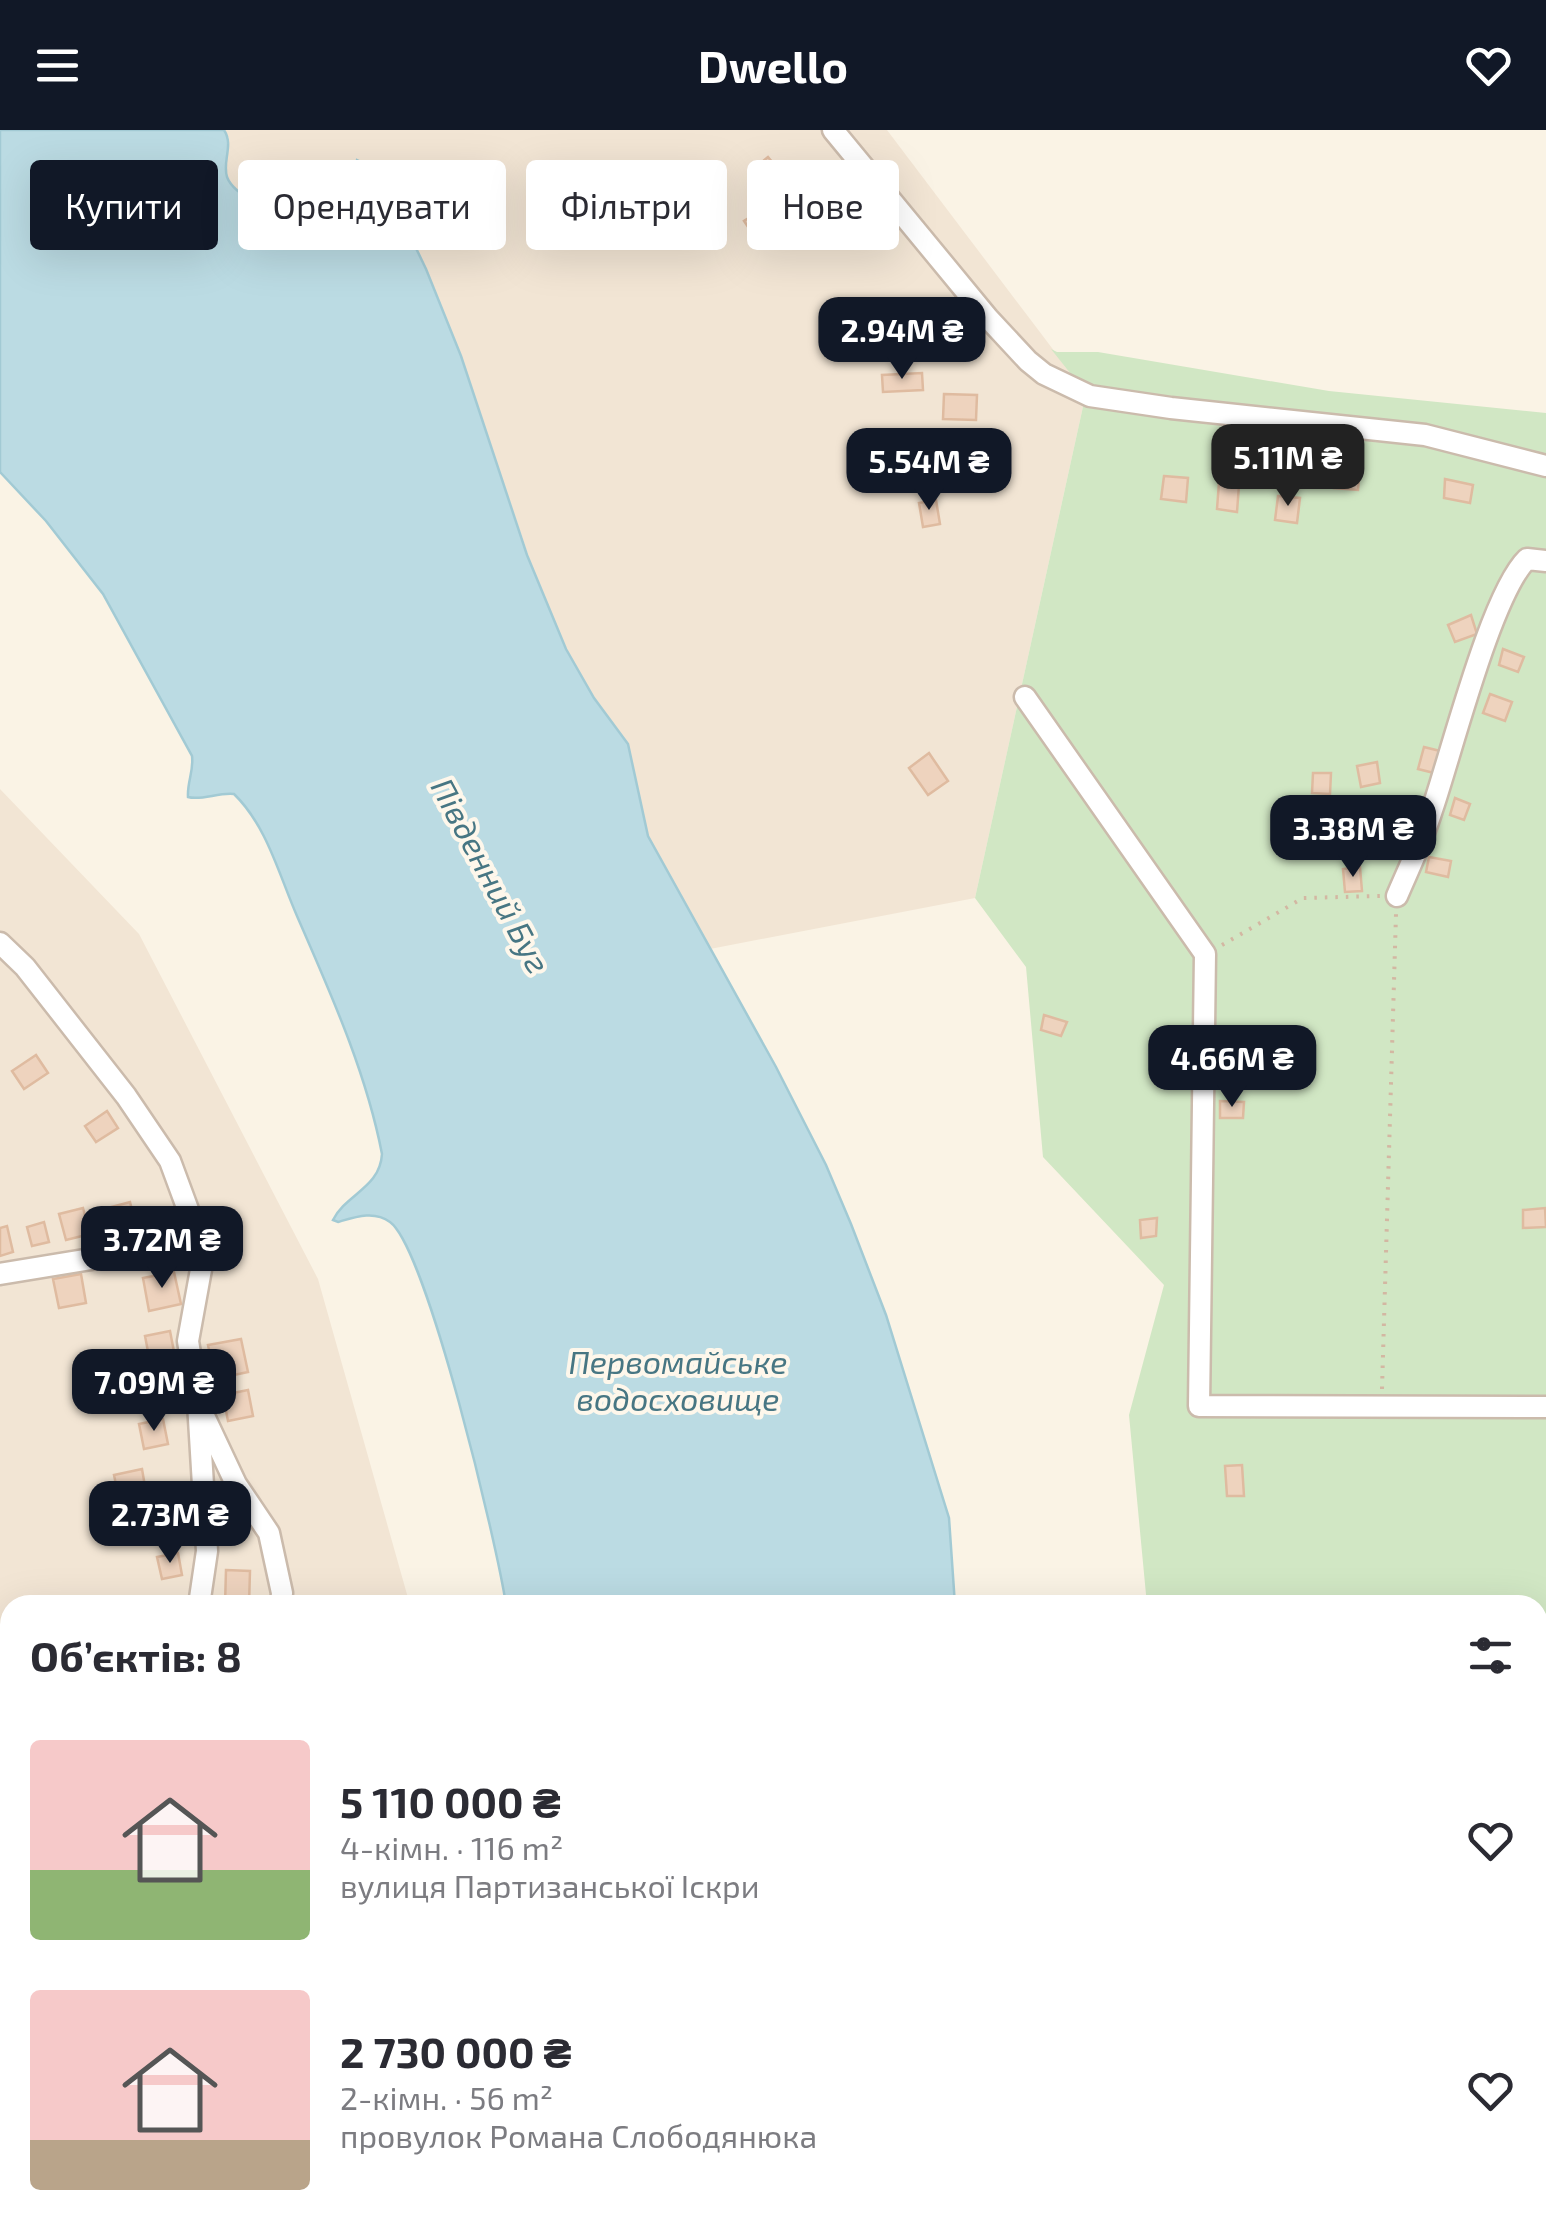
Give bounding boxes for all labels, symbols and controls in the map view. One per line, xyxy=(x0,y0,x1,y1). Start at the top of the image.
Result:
icon: menu xyxy=(30,38,85,93)
text: Dwello xyxy=(698,38,848,92)
icon: heart xyxy=(1461,38,1516,93)
chip: Купити xyxy=(30,160,218,250)
chip: Орендувати xyxy=(238,160,506,250)
chip: Фільтри xyxy=(526,160,727,250)
chip: Нове xyxy=(747,160,899,250)
pin: 2.94M ₴ xyxy=(810,297,994,382)
text: 2.94M ₴ xyxy=(840,310,964,348)
pin: 5.11M ₴ xyxy=(1196,424,1380,509)
pin: 5.54M ₴ xyxy=(837,428,1021,513)
text: 5.11M ₴ xyxy=(1233,437,1343,475)
text: 5.54M ₴ xyxy=(868,441,990,479)
water label: Південний Буг xyxy=(424,771,559,979)
pin: 3.38M ₴ xyxy=(1261,795,1445,880)
text: 3.38M ₴ xyxy=(1292,808,1414,846)
pin: 4.66M ₴ xyxy=(1140,1025,1324,1110)
text: 4.66M ₴ xyxy=(1170,1038,1294,1076)
pin: 3.72M ₴ xyxy=(70,1206,254,1291)
text: 3.72M ₴ xyxy=(103,1219,221,1257)
water label: Первомайське водосховище xyxy=(568,1342,788,1417)
pin: 7.09M ₴ xyxy=(62,1349,246,1434)
text: 7.09M ₴ xyxy=(94,1362,214,1400)
pin: 2.73M ₴ xyxy=(78,1481,262,1566)
text: 2.73M ₴ xyxy=(111,1494,229,1532)
icon: filters xyxy=(1463,1628,1518,1683)
text: Об’єктів: 8 xyxy=(30,1630,242,1680)
text: 5 110 000 ₴ xyxy=(340,1776,561,1826)
icon: home xyxy=(110,1780,230,1900)
icon: heart xyxy=(1463,1813,1518,1868)
text: 4-кімн. · 116 m² xyxy=(340,1828,563,1866)
text: вулиця Партизанської Іскри xyxy=(340,1866,760,1904)
text: 2 730 000 ₴ xyxy=(340,2026,572,2076)
icon: home xyxy=(110,2030,230,2150)
icon: heart xyxy=(1463,2063,1518,2118)
text: 2-кімн. · 56 m² xyxy=(340,2078,553,2116)
text: провулок Романа Слободянюка xyxy=(340,2116,817,2154)

